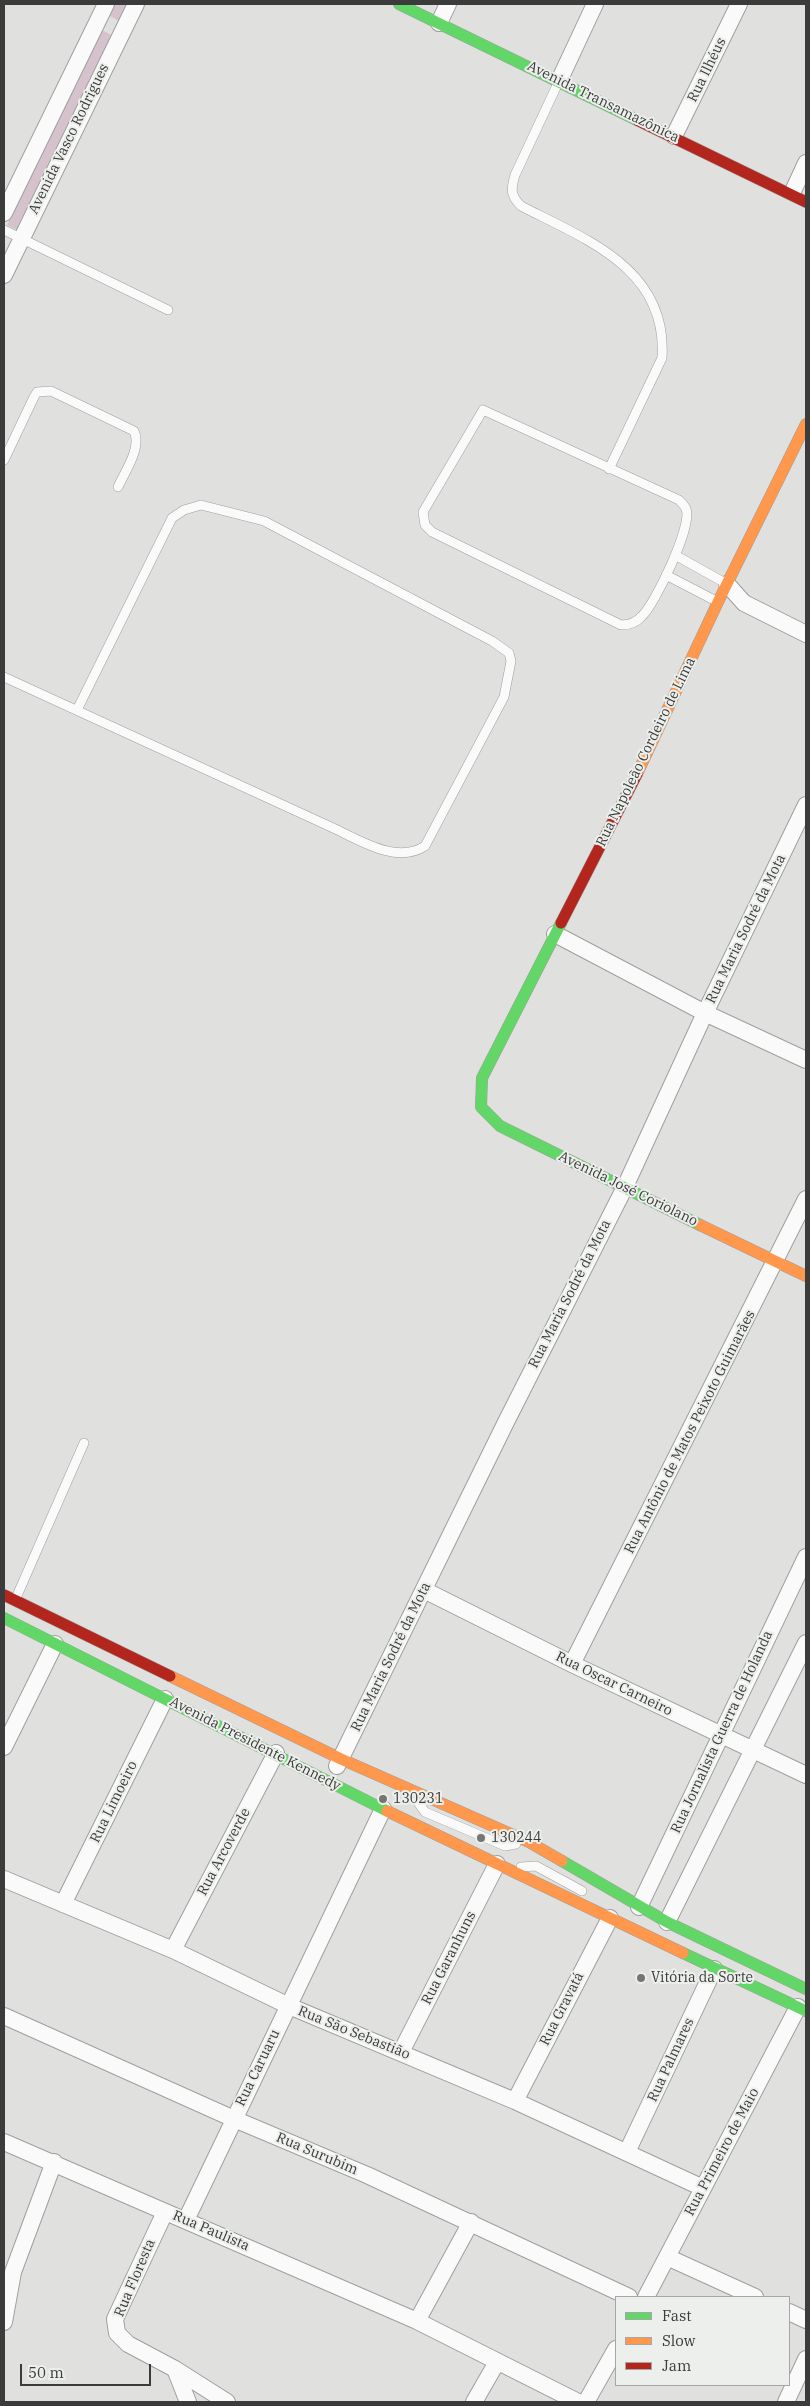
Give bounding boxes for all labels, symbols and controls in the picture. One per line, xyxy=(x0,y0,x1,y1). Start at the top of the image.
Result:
street label: Rua Ilhéus xyxy=(684,35,730,105)
street label: Avenida Transamazônica xyxy=(524,58,682,146)
street label: Avenida Vasco Rodrigues xyxy=(25,61,113,217)
street label: Rua Napoleão Cordeiro de Lima xyxy=(593,655,699,849)
street label: Rua Maria Sodré da Mota xyxy=(702,852,790,1006)
street label: Avenida José Coriolano xyxy=(556,1148,700,1230)
street label: Rua Maria Sodré da Mota xyxy=(525,1217,615,1371)
street label: Rua Antônio de Matos Peixoto Guimarães xyxy=(621,1307,759,1557)
street label: Rua Maria Sodré da Mota xyxy=(347,1580,435,1734)
street label: Rua Jornalista Guerra de Holanda xyxy=(668,1628,776,1836)
street label: Rua Oscar Carneiro xyxy=(553,1648,675,1720)
street label: Avenida Presidente Kennedy xyxy=(167,1693,343,1795)
street label: Rua Limoeiro xyxy=(87,1758,141,1846)
place label: 130231 xyxy=(393,1791,443,1807)
marker: 130231 xyxy=(377,1793,389,1805)
street label: Rua Arcoverde xyxy=(194,1805,254,1899)
place label: 130244 xyxy=(491,1830,541,1846)
marker: 130244 xyxy=(475,1832,487,1844)
street label: Rua Garanhuns xyxy=(418,1908,480,2008)
street label: Rua Gravatá xyxy=(536,1970,588,2048)
place label: Vitória da Sorte xyxy=(651,1970,753,1986)
marker: Vitória da Sorte xyxy=(635,1972,647,1984)
street label: Rua São Sebastião xyxy=(295,2003,413,2063)
street label: Rua Palmares xyxy=(644,2015,698,2105)
street label: Rua Caruaru xyxy=(232,2027,284,2109)
street label: Rua Primeiro de Maio xyxy=(681,2085,763,2219)
street label: Rua Surubim xyxy=(274,2129,360,2179)
street label: Rua Paulista xyxy=(170,2207,252,2255)
street label: Rua Floresta xyxy=(111,2237,159,2319)
legend xyxy=(615,2296,790,2386)
text: Fast xyxy=(662,2306,692,2325)
text: Slow xyxy=(662,2331,695,2350)
scale bar xyxy=(22,2354,154,2386)
text: Jam xyxy=(662,2356,691,2375)
text: 50 m xyxy=(28,2363,64,2382)

